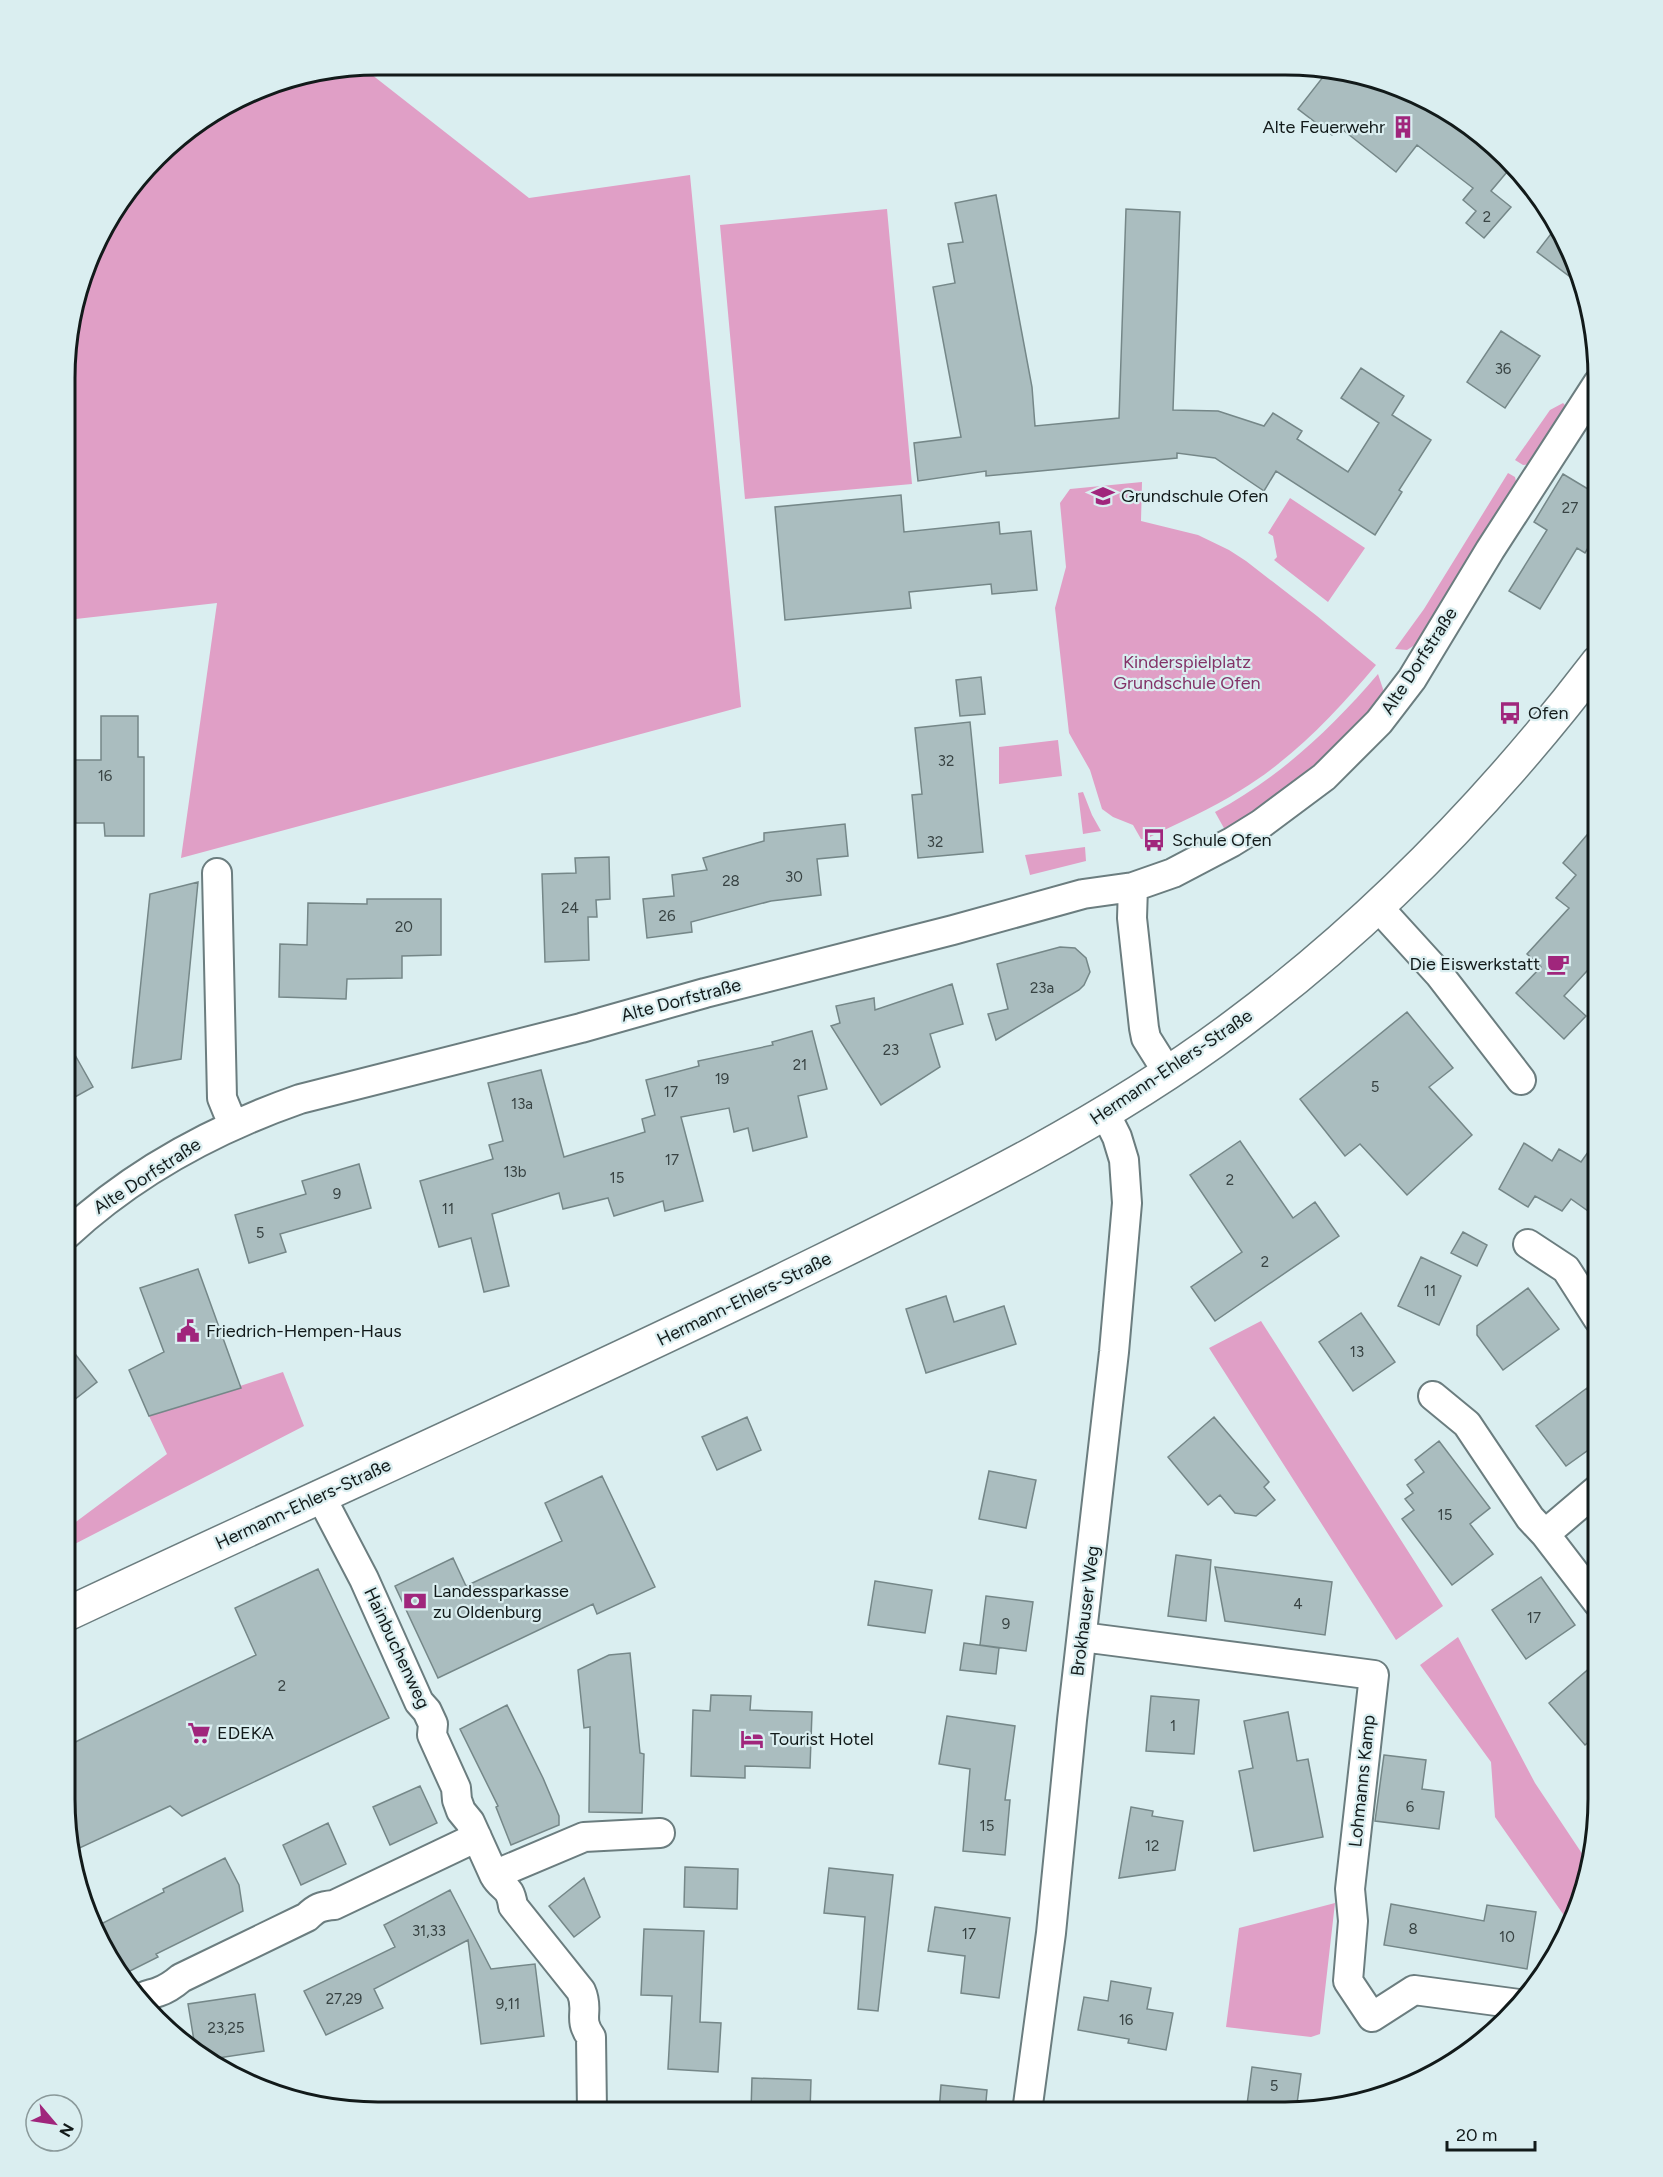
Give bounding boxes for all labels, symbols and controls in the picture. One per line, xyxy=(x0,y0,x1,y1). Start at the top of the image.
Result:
building icon: Alte Feuerwehr xyxy=(1390,114,1416,140)
place label: Alte Feuerwehr xyxy=(1263,116,1385,138)
house number: 2 xyxy=(1483,208,1491,226)
house number: 36 xyxy=(1495,360,1512,378)
school or university icon: Grundschule Ofen xyxy=(1090,483,1116,509)
place label: Grundschule Ofen xyxy=(1121,485,1268,507)
house number: 27 xyxy=(1562,499,1578,517)
street label: Alte Dorfstraße xyxy=(1376,603,1462,719)
park label: Kinderspielplatz Grundschule Ofen xyxy=(1113,651,1261,694)
bus stop icon: Ofen xyxy=(1497,700,1523,726)
place label: Ofen xyxy=(1528,702,1568,724)
house number: 32 xyxy=(938,752,954,770)
house number: 16 xyxy=(98,767,113,785)
bus stop icon: Schule Ofen xyxy=(1141,827,1167,853)
place label: Schule Ofen xyxy=(1172,829,1272,851)
house number: 32 xyxy=(927,833,943,851)
house number: 30 xyxy=(785,868,803,886)
house number: 28 xyxy=(722,872,740,890)
house number: 24 xyxy=(561,899,579,917)
house number: 26 xyxy=(659,907,676,925)
house number: 20 xyxy=(395,918,413,936)
cafe icon: Die Eiswerkstatt xyxy=(1545,951,1571,977)
place label: Die Eiswerkstatt xyxy=(1409,953,1540,975)
street label: Alte Dorfstraße xyxy=(619,973,743,1027)
house number: 23a xyxy=(1030,979,1054,997)
street label: Hermann-Ehlers-Straße xyxy=(1086,1004,1256,1130)
house number: 23 xyxy=(883,1041,899,1059)
house number: 21 xyxy=(793,1056,807,1074)
house number: 19 xyxy=(715,1070,729,1088)
house number: 5 xyxy=(1371,1078,1379,1096)
house number: 17 xyxy=(664,1083,678,1101)
house number: 13a xyxy=(511,1095,533,1113)
street label: Alte Dorfstraße xyxy=(89,1133,205,1219)
house number: 17 xyxy=(665,1151,679,1169)
house number: 13b xyxy=(503,1163,527,1181)
house number: 15 xyxy=(610,1169,624,1187)
house number: 2 xyxy=(1226,1171,1234,1189)
house number: 9 xyxy=(333,1185,341,1203)
house number: 11 xyxy=(442,1200,454,1218)
house number: 5 xyxy=(256,1224,264,1242)
street label: Hermann-Ehlers-Straße xyxy=(653,1247,835,1351)
house number: 2 xyxy=(1261,1253,1269,1271)
house number: 11 xyxy=(1424,1282,1436,1300)
public building icon: Friedrich-Hempen-Haus xyxy=(175,1318,201,1344)
place label: Friedrich-Hempen-Haus xyxy=(206,1320,402,1342)
house number: 13 xyxy=(1350,1343,1364,1361)
street label: Hermann-Ehlers-Straße xyxy=(212,1454,394,1554)
house number: 15 xyxy=(1438,1506,1452,1524)
street label: Brokhauser Weg xyxy=(1066,1545,1104,1677)
place label: Landessparkasse zu Oldenburg xyxy=(433,1580,569,1623)
street label: Hainbuchenweg xyxy=(359,1584,435,1712)
bank icon: Landessparkasse zu Oldenburg xyxy=(402,1588,428,1614)
house number: 4 xyxy=(1293,1595,1303,1613)
house number: 17 xyxy=(1527,1609,1541,1627)
house number: 9 xyxy=(1002,1615,1010,1633)
house number: 2 xyxy=(278,1677,286,1695)
street label: Lohmanns Kamp xyxy=(1344,1714,1380,1848)
house number: 1 xyxy=(1170,1717,1176,1735)
supermarket icon: EDEKA xyxy=(186,1720,212,1746)
place label: EDEKA xyxy=(217,1722,274,1744)
hotel icon: Tourist Hotel xyxy=(739,1726,765,1752)
place label: Tourist Hotel xyxy=(770,1728,874,1750)
house number: 6 xyxy=(1406,1798,1415,1816)
house number: 15 xyxy=(980,1817,994,1835)
house number: 12 xyxy=(1145,1837,1159,1855)
house number: 8 xyxy=(1408,1920,1418,1938)
house number: 31,33 xyxy=(412,1922,446,1940)
house number: 17 xyxy=(962,1925,976,1943)
house number: 10 xyxy=(1499,1928,1515,1946)
house number: 27,29 xyxy=(326,1990,362,2008)
house number: 9,11 xyxy=(496,1995,520,2013)
house number: 16 xyxy=(1119,2011,1134,2029)
house number: 23,25 xyxy=(208,2019,244,2037)
house number: 5 xyxy=(1270,2077,1278,2095)
north arrow xyxy=(24,2093,84,2153)
scale bar xyxy=(1447,2114,1536,2152)
text: N xyxy=(55,2120,78,2140)
text: 20 m xyxy=(1456,2124,1497,2146)

